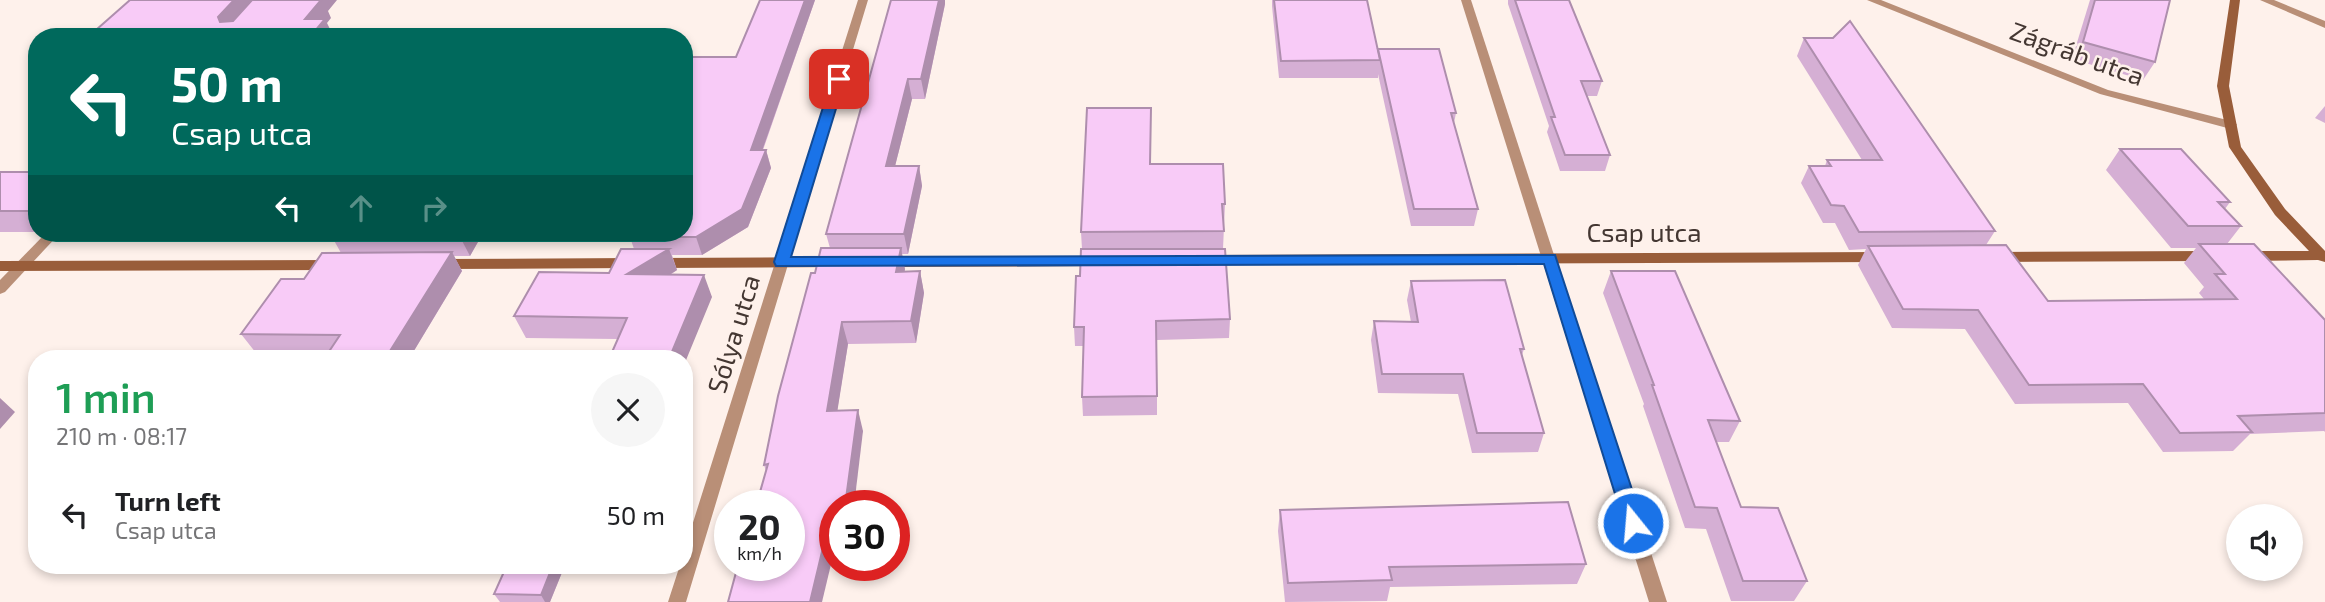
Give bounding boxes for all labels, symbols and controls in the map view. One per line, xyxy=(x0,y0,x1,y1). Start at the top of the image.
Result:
street label: Zágráb utca xyxy=(2006,14,2149,91)
pin xyxy=(809,49,869,109)
text: 50 m xyxy=(171,53,283,112)
icon: left xyxy=(56,56,147,147)
icon: arrive xyxy=(820,60,858,98)
text: Csap utca xyxy=(171,113,312,151)
icon: left xyxy=(269,189,307,227)
icon: ahead xyxy=(342,189,380,227)
icon: right xyxy=(415,189,453,227)
street label: Csap utca xyxy=(1587,216,1701,247)
street label: Sólya utca xyxy=(700,271,765,396)
text: 1 min xyxy=(56,371,156,421)
button: close xyxy=(591,373,665,447)
text: 210 m · 08:17 xyxy=(56,422,187,450)
text: Turn left xyxy=(115,485,221,516)
position arrow xyxy=(1596,486,1670,560)
speed limit sign: 30 xyxy=(819,490,910,581)
icon: left xyxy=(56,496,94,534)
text: 50 m xyxy=(607,499,665,530)
map controls xyxy=(2226,504,2303,581)
button: sound xyxy=(2226,504,2303,581)
text: 20 xyxy=(738,505,781,547)
text: Csap utca xyxy=(115,516,217,544)
text: km/h xyxy=(737,542,782,564)

